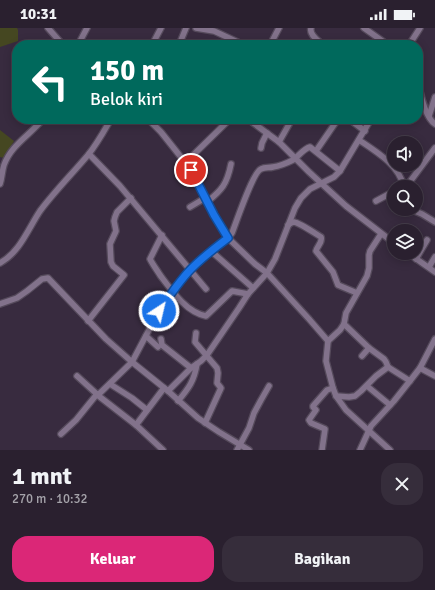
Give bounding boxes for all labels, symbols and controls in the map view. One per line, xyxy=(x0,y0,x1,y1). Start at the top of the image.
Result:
text: 10:31 xyxy=(20,5,57,23)
text: 150 m xyxy=(90,54,164,88)
icon: left xyxy=(24,56,76,108)
text: Belok kiri xyxy=(90,88,163,110)
map controls xyxy=(387,136,423,260)
button: sound xyxy=(387,136,423,172)
pin xyxy=(174,153,208,187)
icon: arrive xyxy=(180,159,202,181)
button: search xyxy=(387,180,423,216)
button: layers xyxy=(387,224,423,260)
position arrow xyxy=(138,290,180,332)
text: 1 mnt xyxy=(12,461,72,491)
button: close xyxy=(381,463,423,505)
text: 270 m · 10:32 xyxy=(12,491,88,507)
button: Keluar xyxy=(12,536,214,582)
button: Bagikan xyxy=(222,536,423,582)

